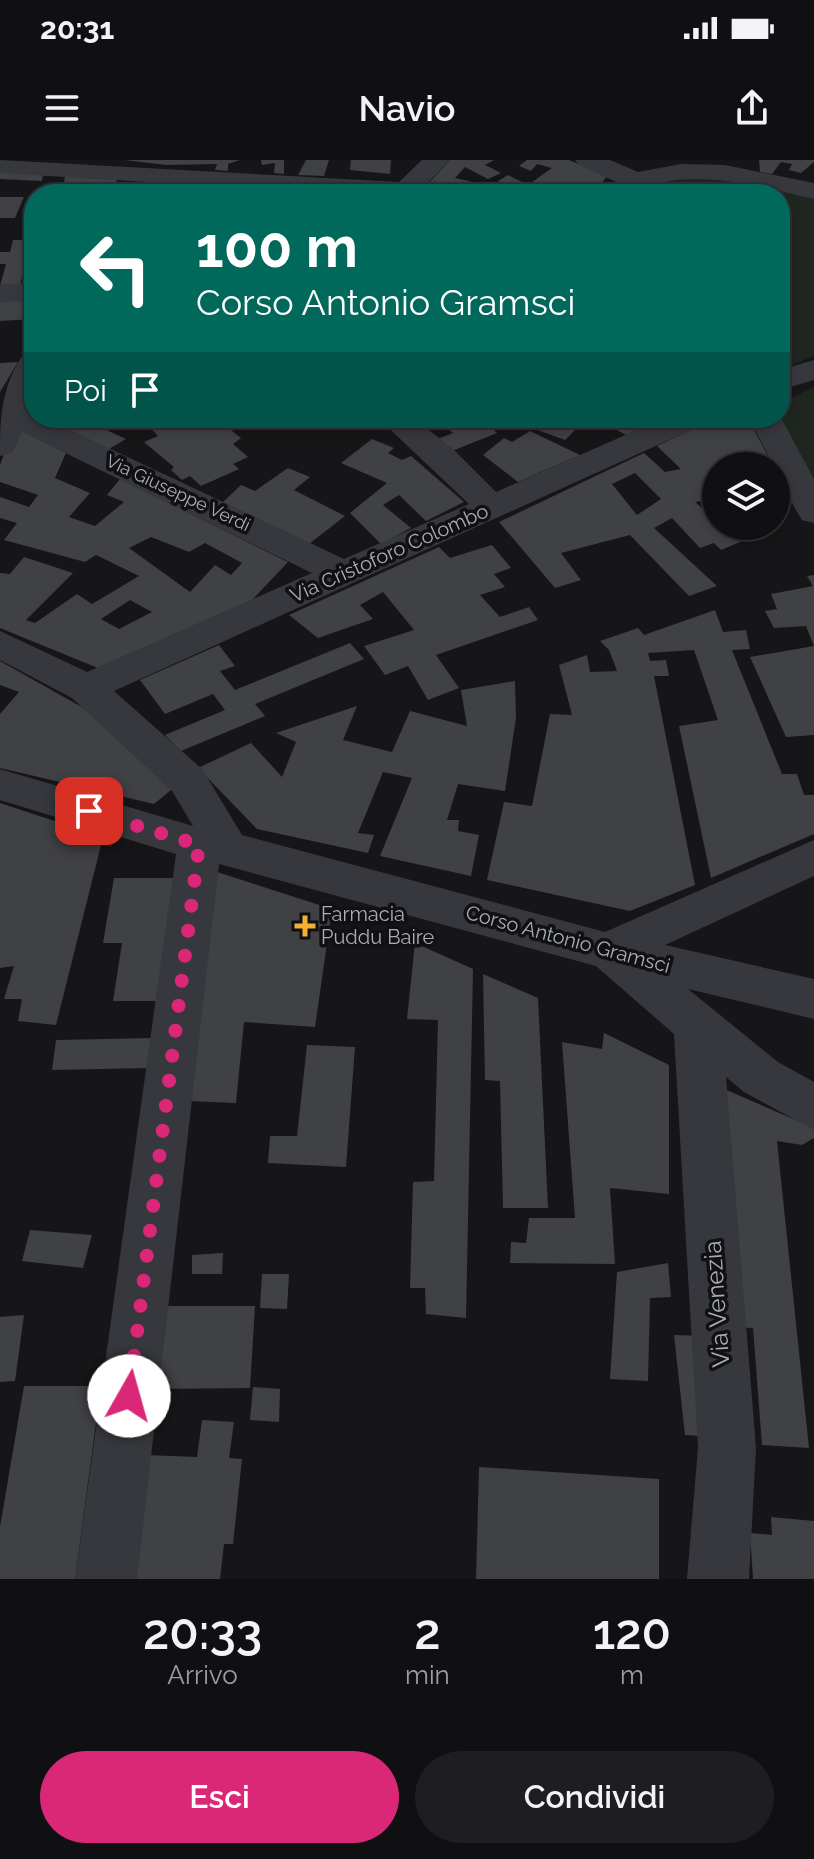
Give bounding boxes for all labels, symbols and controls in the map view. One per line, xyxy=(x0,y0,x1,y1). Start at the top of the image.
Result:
text: 20:31 xyxy=(40,11,114,46)
icon: menu xyxy=(40,86,84,130)
icon: share xyxy=(730,86,774,130)
text: Navio xyxy=(358,87,456,129)
text: 100 m xyxy=(196,214,358,280)
icon: left xyxy=(64,216,168,320)
text: Corso Antonio Gramsci xyxy=(196,281,575,323)
icon: arrive xyxy=(123,368,167,412)
text: Poi xyxy=(64,373,107,408)
street label: Via Giuseppe Verdi xyxy=(103,450,254,535)
map controls xyxy=(702,452,790,540)
button: layers xyxy=(702,452,790,540)
street label: Via Cristoforo Colombo xyxy=(286,498,492,608)
pin xyxy=(55,777,123,845)
icon: arrive xyxy=(67,789,111,833)
street label: Corso Antonio Gramsci xyxy=(463,900,673,978)
place label: Farmacia Puddu Baire xyxy=(321,902,434,949)
marker: Farmacia Puddu Baire xyxy=(296,917,314,935)
street label: Via Venezia xyxy=(698,1240,735,1368)
position arrow xyxy=(87,1354,171,1438)
text: 20:33 xyxy=(143,1604,262,1660)
text: 2 xyxy=(414,1604,441,1660)
text: 120 xyxy=(593,1604,671,1660)
text: Arrivo xyxy=(167,1660,238,1690)
text: min xyxy=(405,1660,450,1690)
text: m xyxy=(620,1660,644,1690)
button: Esci xyxy=(40,1751,399,1843)
button: Condividi xyxy=(415,1751,774,1843)

